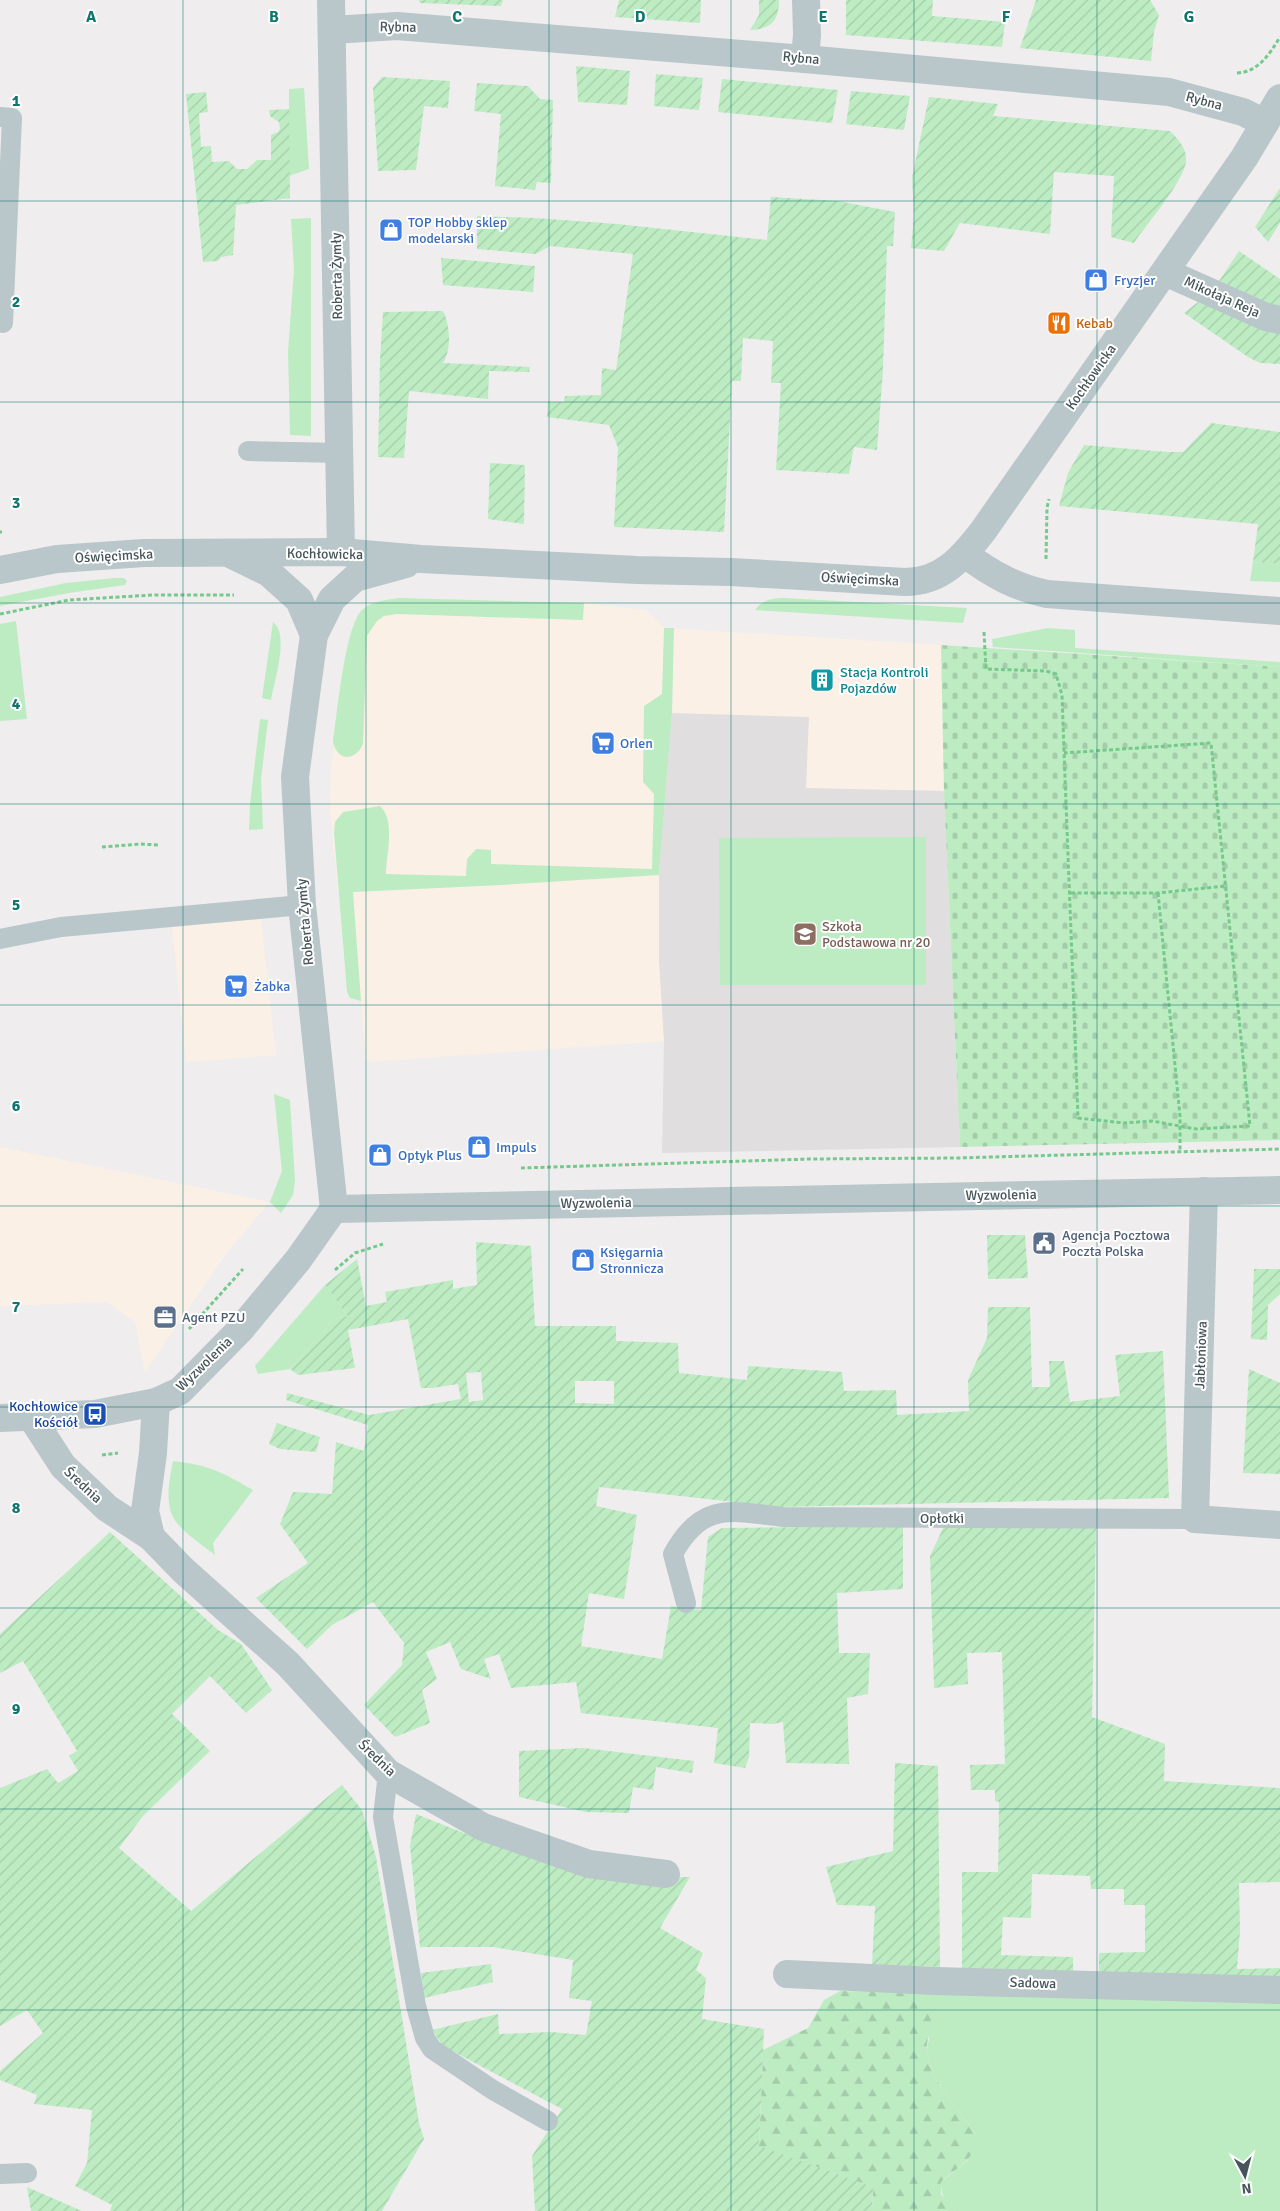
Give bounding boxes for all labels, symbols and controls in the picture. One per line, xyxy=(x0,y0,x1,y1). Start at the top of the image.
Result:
text: A xyxy=(86,7,97,27)
text: B xyxy=(269,7,279,27)
text: C xyxy=(452,7,462,27)
text: D xyxy=(635,7,646,27)
text: E xyxy=(818,7,828,27)
text: F xyxy=(1002,7,1011,27)
text: G xyxy=(1184,7,1194,27)
street label: Rybna xyxy=(379,18,417,36)
street label: Rybna xyxy=(782,48,820,68)
street label: Rybna xyxy=(1184,88,1224,114)
text: 1 xyxy=(12,91,21,111)
place label: TOP Hobby sklep modelarski xyxy=(408,214,507,247)
shop icon: TOP Hobby sklep modelarski xyxy=(378,217,404,243)
street label: Roberta Żymły xyxy=(328,232,346,320)
shop icon: Fryzjer xyxy=(1083,267,1109,293)
place label: Fryzjer xyxy=(1114,272,1156,289)
street label: Mikołaja Reja xyxy=(1181,273,1263,321)
text: 2 xyxy=(12,292,20,312)
restaurant icon: Kebab xyxy=(1046,310,1072,336)
place label: Kebab xyxy=(1076,315,1113,332)
street label: Kochłowicka xyxy=(1062,341,1120,413)
text: 3 xyxy=(12,493,20,513)
street label: Oświęcimska xyxy=(74,545,154,567)
street label: Kochłowicka xyxy=(287,545,363,563)
street label: Oświęcimska xyxy=(820,568,900,590)
place label: Stacja Kontroli Pojazdów xyxy=(840,664,928,697)
building icon: Stacja Kontroli Pojazdów xyxy=(809,667,835,693)
text: 4 xyxy=(12,694,21,714)
supermarket icon: Orlen xyxy=(590,730,616,756)
place label: Orlen xyxy=(620,735,653,752)
street label: Roberta Żymły xyxy=(293,877,317,966)
text: 5 xyxy=(12,895,20,915)
place label: Szkoła Podstawowa nr 20 xyxy=(822,918,930,951)
school or university icon: Szkoła Podstawowa nr 20 xyxy=(792,921,818,947)
supermarket icon: Żabka xyxy=(223,973,249,999)
place label: Żabka xyxy=(254,978,290,995)
text: 6 xyxy=(12,1096,21,1116)
shop icon: Impuls xyxy=(466,1134,492,1160)
place label: Impuls xyxy=(496,1139,537,1156)
shop icon: Optyk Plus xyxy=(367,1142,393,1168)
place label: Optyk Plus xyxy=(398,1147,462,1164)
street label: Wyzwolenia xyxy=(965,1186,1037,1204)
street label: Wyzwolenia xyxy=(560,1194,632,1212)
place label: Agencja Pocztowa Poczta Polska xyxy=(1062,1227,1170,1260)
public building icon: Agencja Pocztowa Poczta Polska xyxy=(1031,1230,1057,1256)
place label: Księgarnia Stronnicza xyxy=(600,1244,664,1277)
shop icon: Księgarnia Stronnicza xyxy=(570,1247,596,1273)
text: 7 xyxy=(12,1297,21,1317)
office icon: Agent PZU xyxy=(152,1304,178,1330)
place label: Agent PZU xyxy=(182,1309,245,1326)
street label: Jabłoniowa xyxy=(1191,1321,1211,1389)
street label: Wyzwolenia xyxy=(172,1333,236,1395)
place label: Kochłowice Kościół xyxy=(9,1398,78,1431)
bus stop icon: Kochłowice Kościół xyxy=(82,1401,108,1427)
street label: Średnia xyxy=(61,1463,105,1507)
text: 8 xyxy=(12,1498,21,1518)
street label: Opłotki xyxy=(920,1510,964,1527)
text: 9 xyxy=(12,1699,21,1719)
street label: Średnia xyxy=(355,1736,399,1780)
street label: Sadowa xyxy=(1009,1974,1057,1992)
north arrow xyxy=(1220,2151,1270,2201)
text: N xyxy=(1241,2179,1252,2197)

